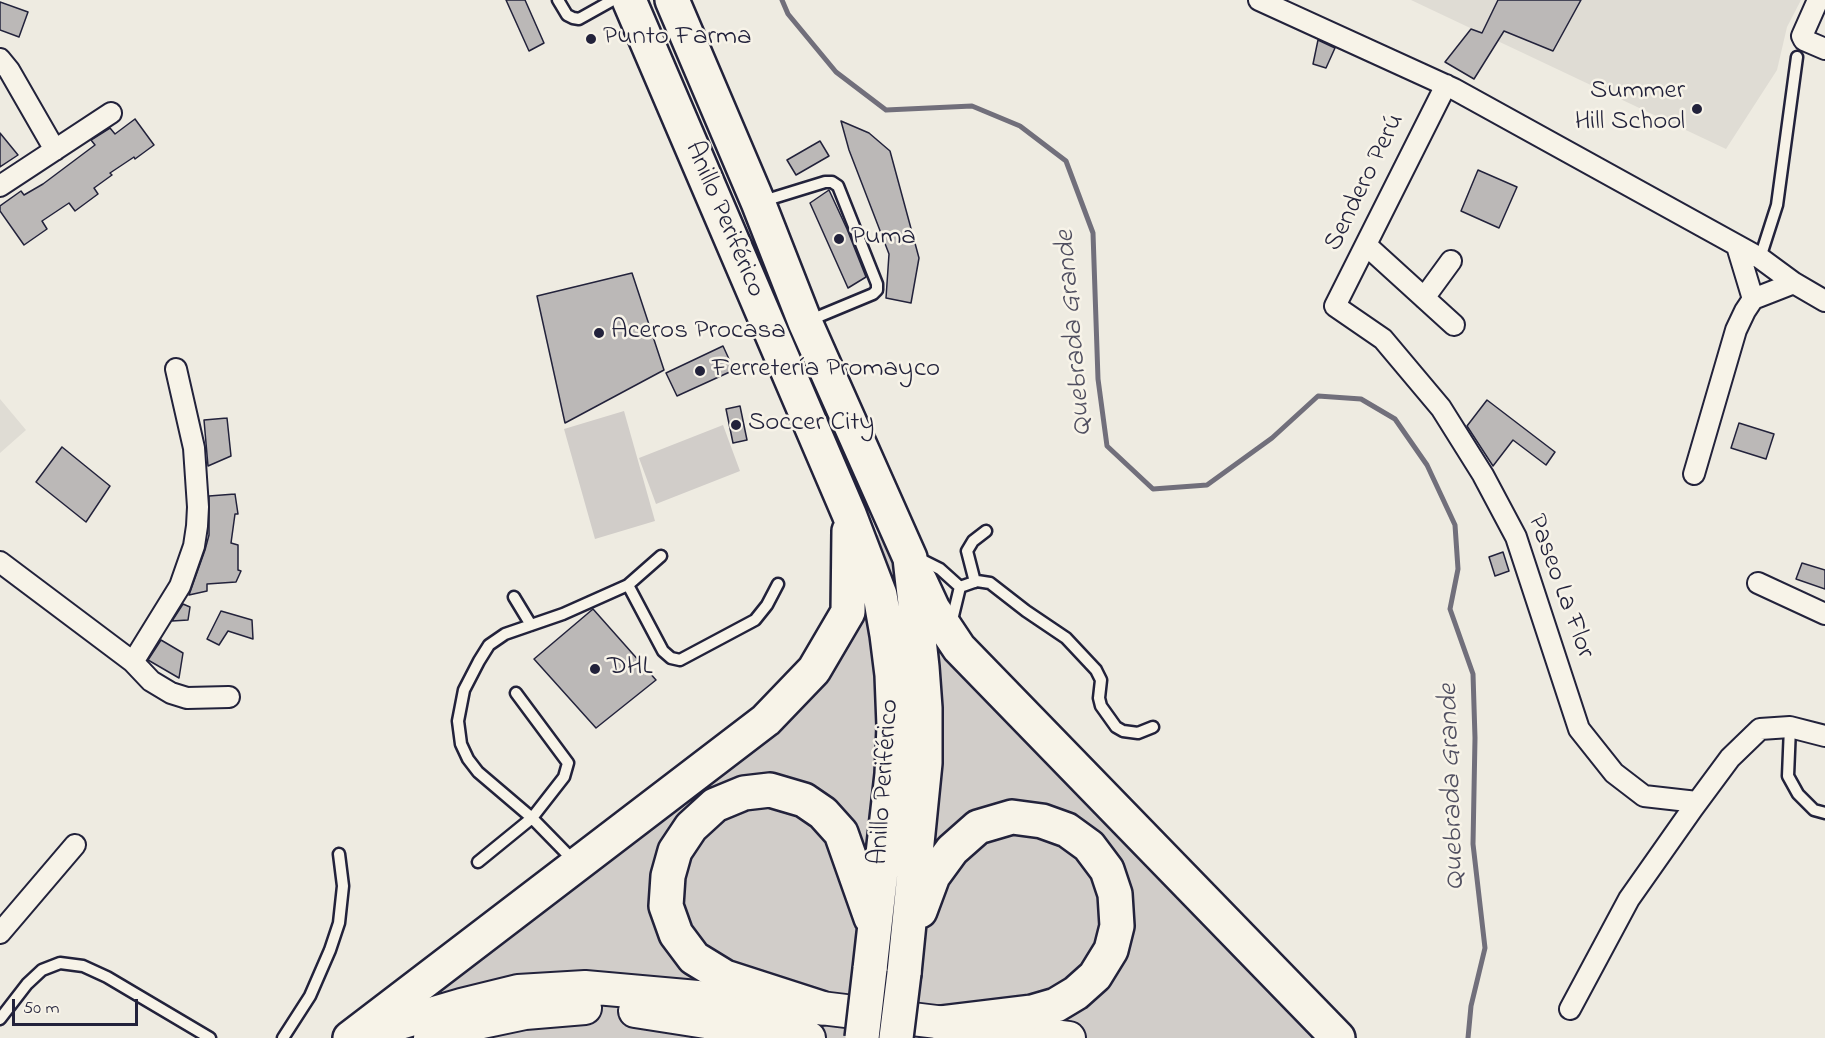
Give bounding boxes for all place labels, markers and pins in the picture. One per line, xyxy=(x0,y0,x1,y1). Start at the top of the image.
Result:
place label: Punto Farma xyxy=(603,23,752,55)
marker: Punto Farma xyxy=(584,32,598,46)
place label: Summer Hill School xyxy=(1575,77,1685,140)
marker: Summer Hill School xyxy=(1690,102,1704,116)
place label: Puma xyxy=(851,223,916,255)
marker: Puma xyxy=(832,232,846,246)
place label: Aceros Procasa xyxy=(611,317,786,349)
marker: Aceros Procasa xyxy=(592,326,606,340)
place label: Ferretería Promayco xyxy=(712,355,940,387)
marker: Ferretería Promayco xyxy=(693,364,707,378)
place label: Soccer City xyxy=(748,409,874,441)
marker: Soccer City xyxy=(729,418,743,432)
place label: DHL xyxy=(607,653,652,685)
marker: DHL xyxy=(588,662,602,676)

